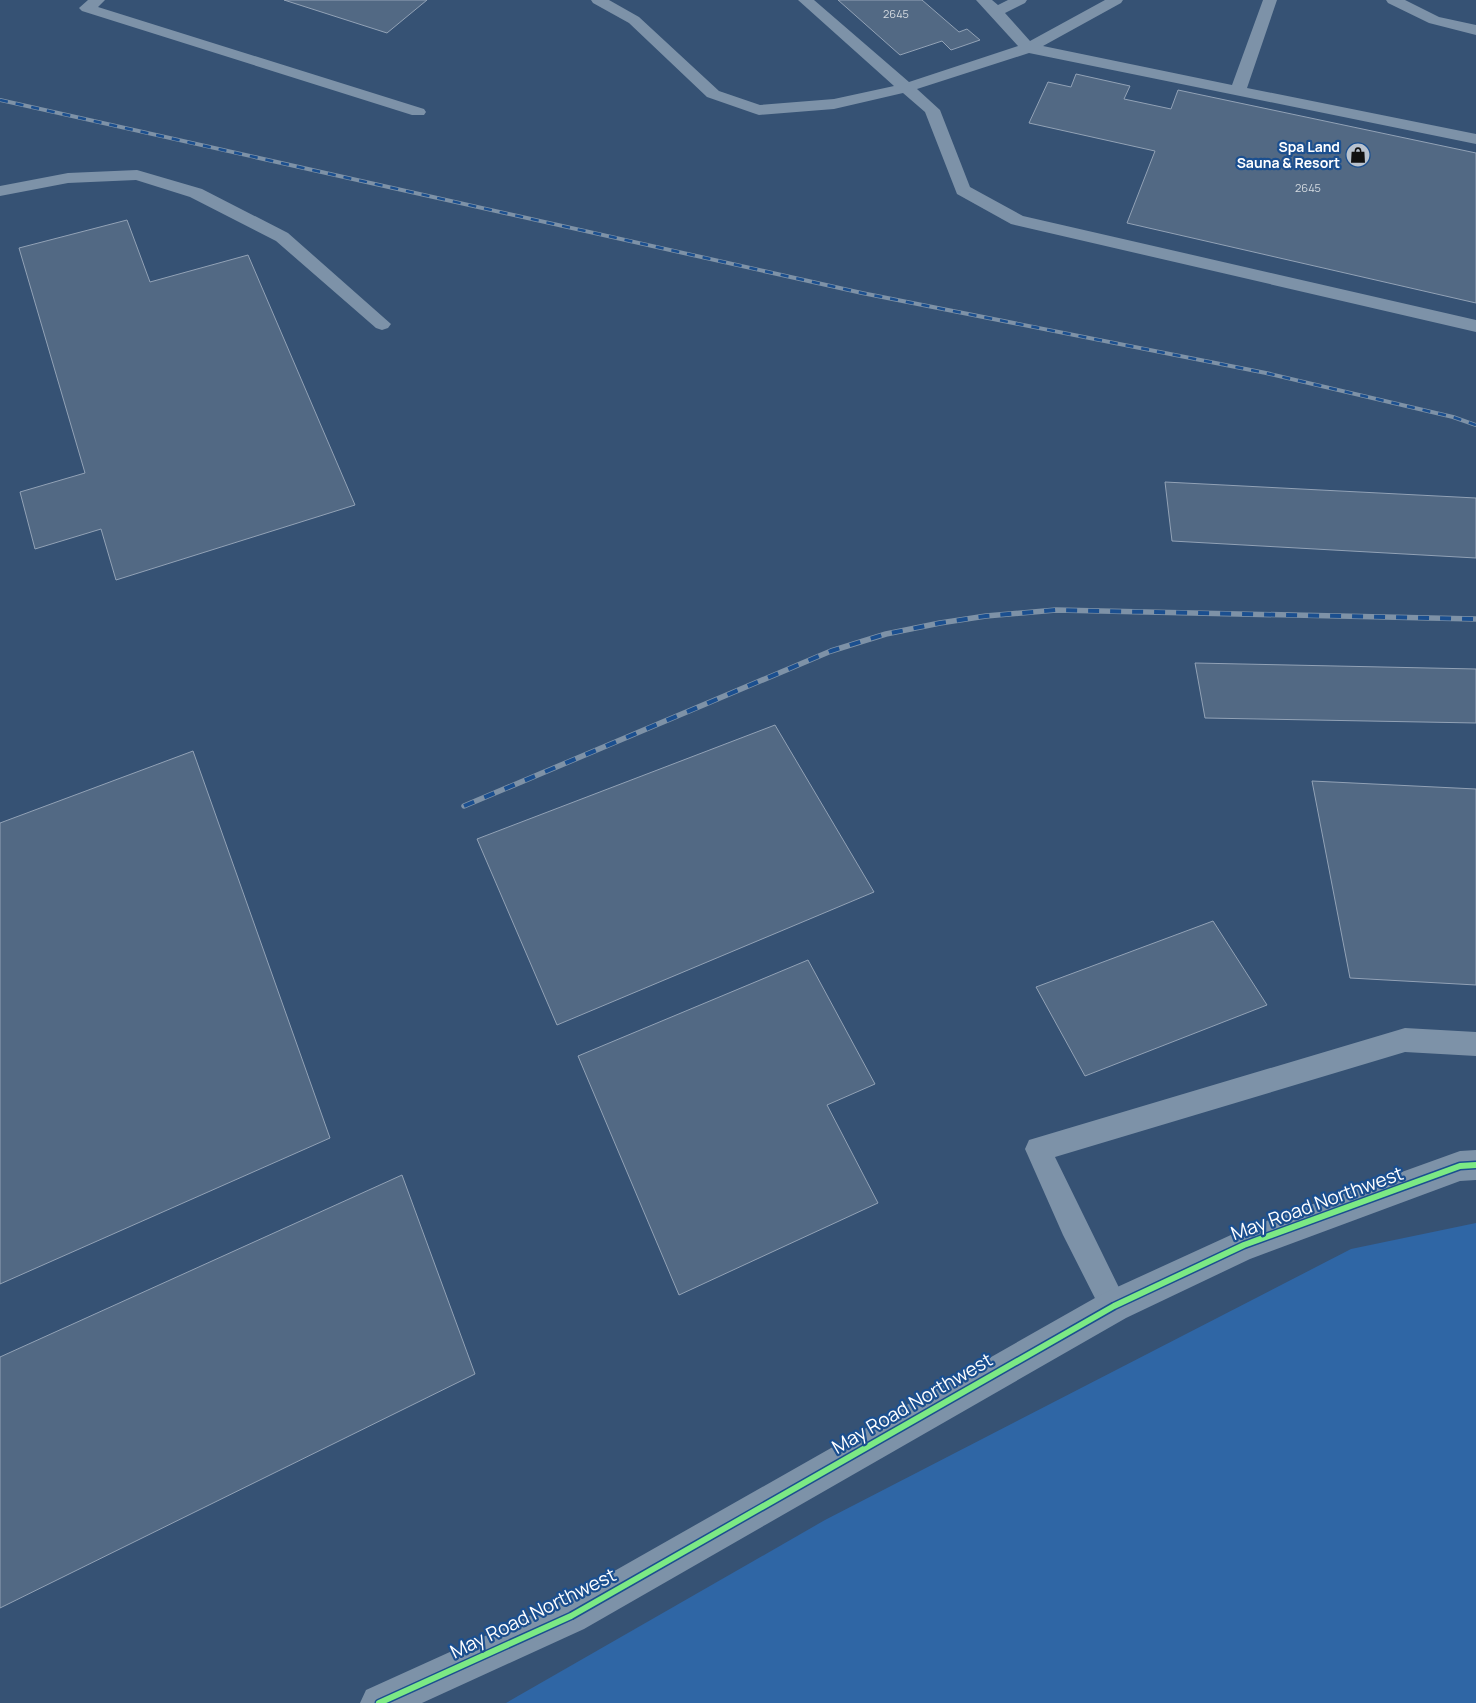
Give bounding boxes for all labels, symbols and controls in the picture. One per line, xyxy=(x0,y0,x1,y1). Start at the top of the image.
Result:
house number: 2645 xyxy=(883,6,909,21)
place label: Spa Land Sauna & Resort xyxy=(1237,137,1340,172)
shop icon: Spa Land Sauna & Resort xyxy=(1345,142,1371,168)
house number: 2645 xyxy=(1295,180,1321,195)
street label: May Road Northwest xyxy=(1227,1160,1407,1246)
street label: May Road Northwest xyxy=(827,1346,997,1460)
street label: May Road Northwest xyxy=(446,1562,620,1664)

